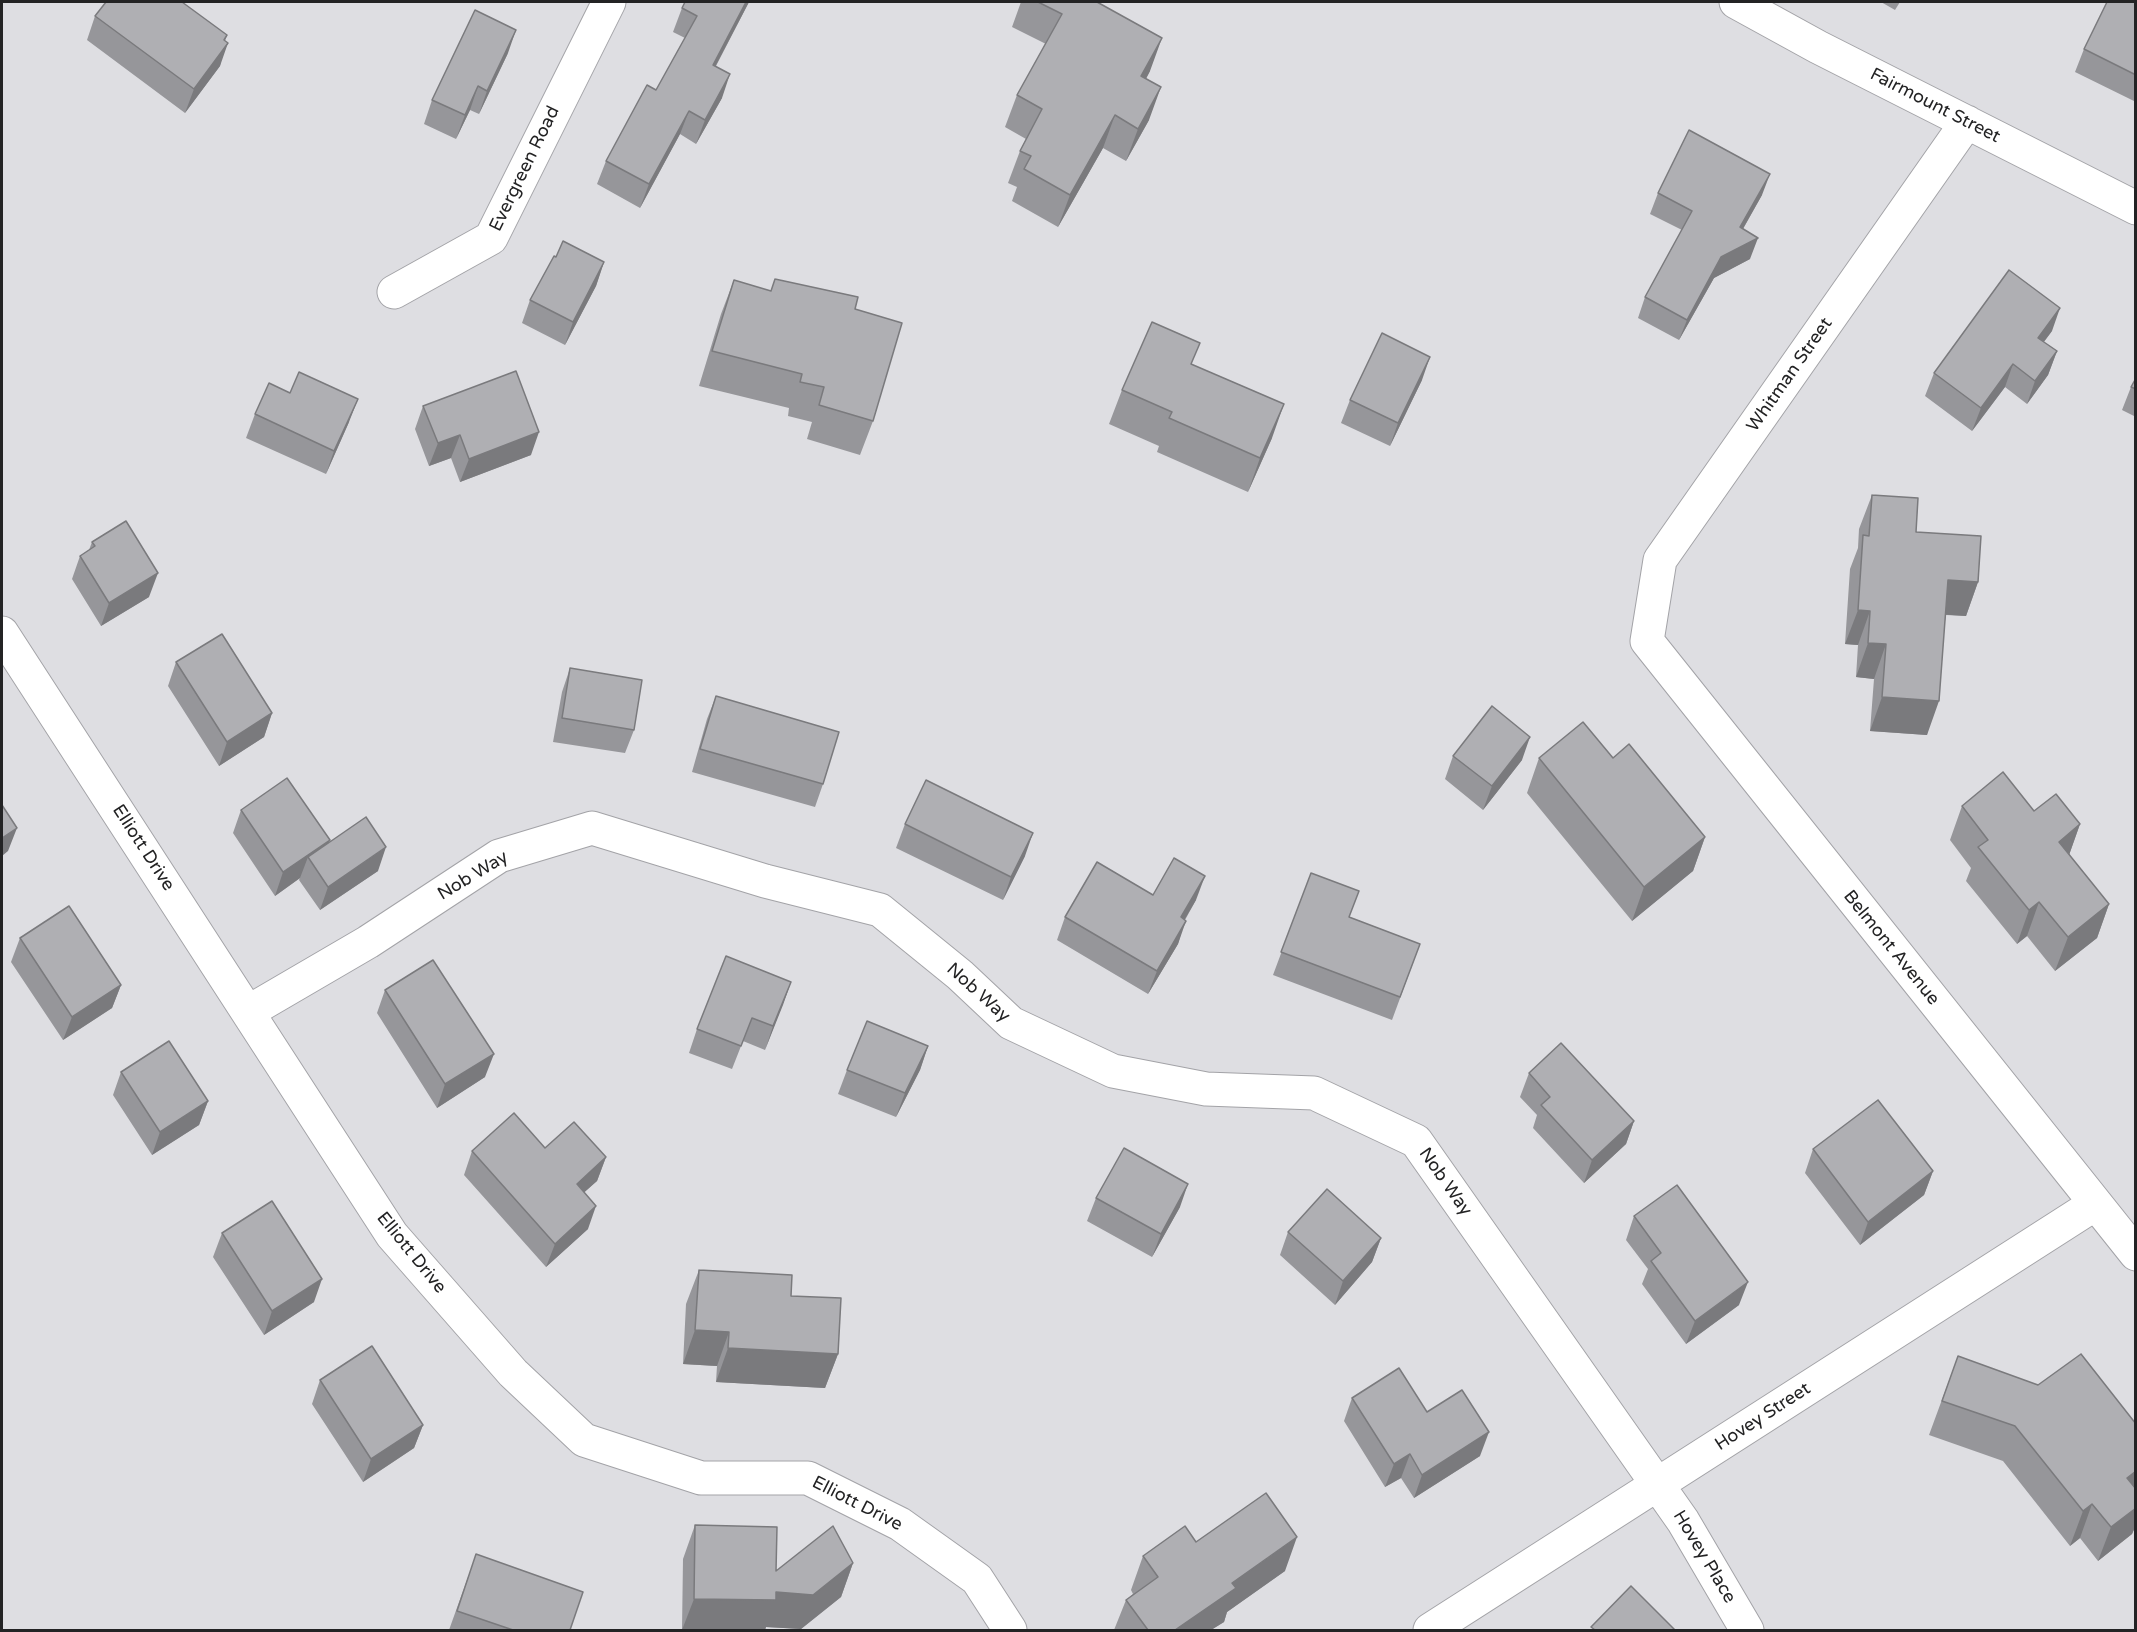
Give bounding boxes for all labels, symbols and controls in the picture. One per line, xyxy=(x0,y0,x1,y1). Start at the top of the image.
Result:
street label: Fairmount Street xyxy=(1866,64,2004,148)
street label: Evergreen Road xyxy=(485,103,565,235)
street label: Whitman Street xyxy=(1743,314,1837,436)
street label: Elliott Drive xyxy=(107,801,179,895)
street label: Nob Way xyxy=(434,847,512,905)
street label: Belmont Avenue xyxy=(1838,886,1944,1010)
street label: Nob Way xyxy=(942,959,1014,1027)
street label: Nob Way xyxy=(1414,1144,1476,1220)
street label: Elliott Drive xyxy=(372,1208,450,1298)
street label: Hovey Street xyxy=(1711,1378,1815,1456)
street label: Elliott Drive xyxy=(808,1472,906,1536)
street label: Hovey Place xyxy=(1668,1507,1740,1607)

